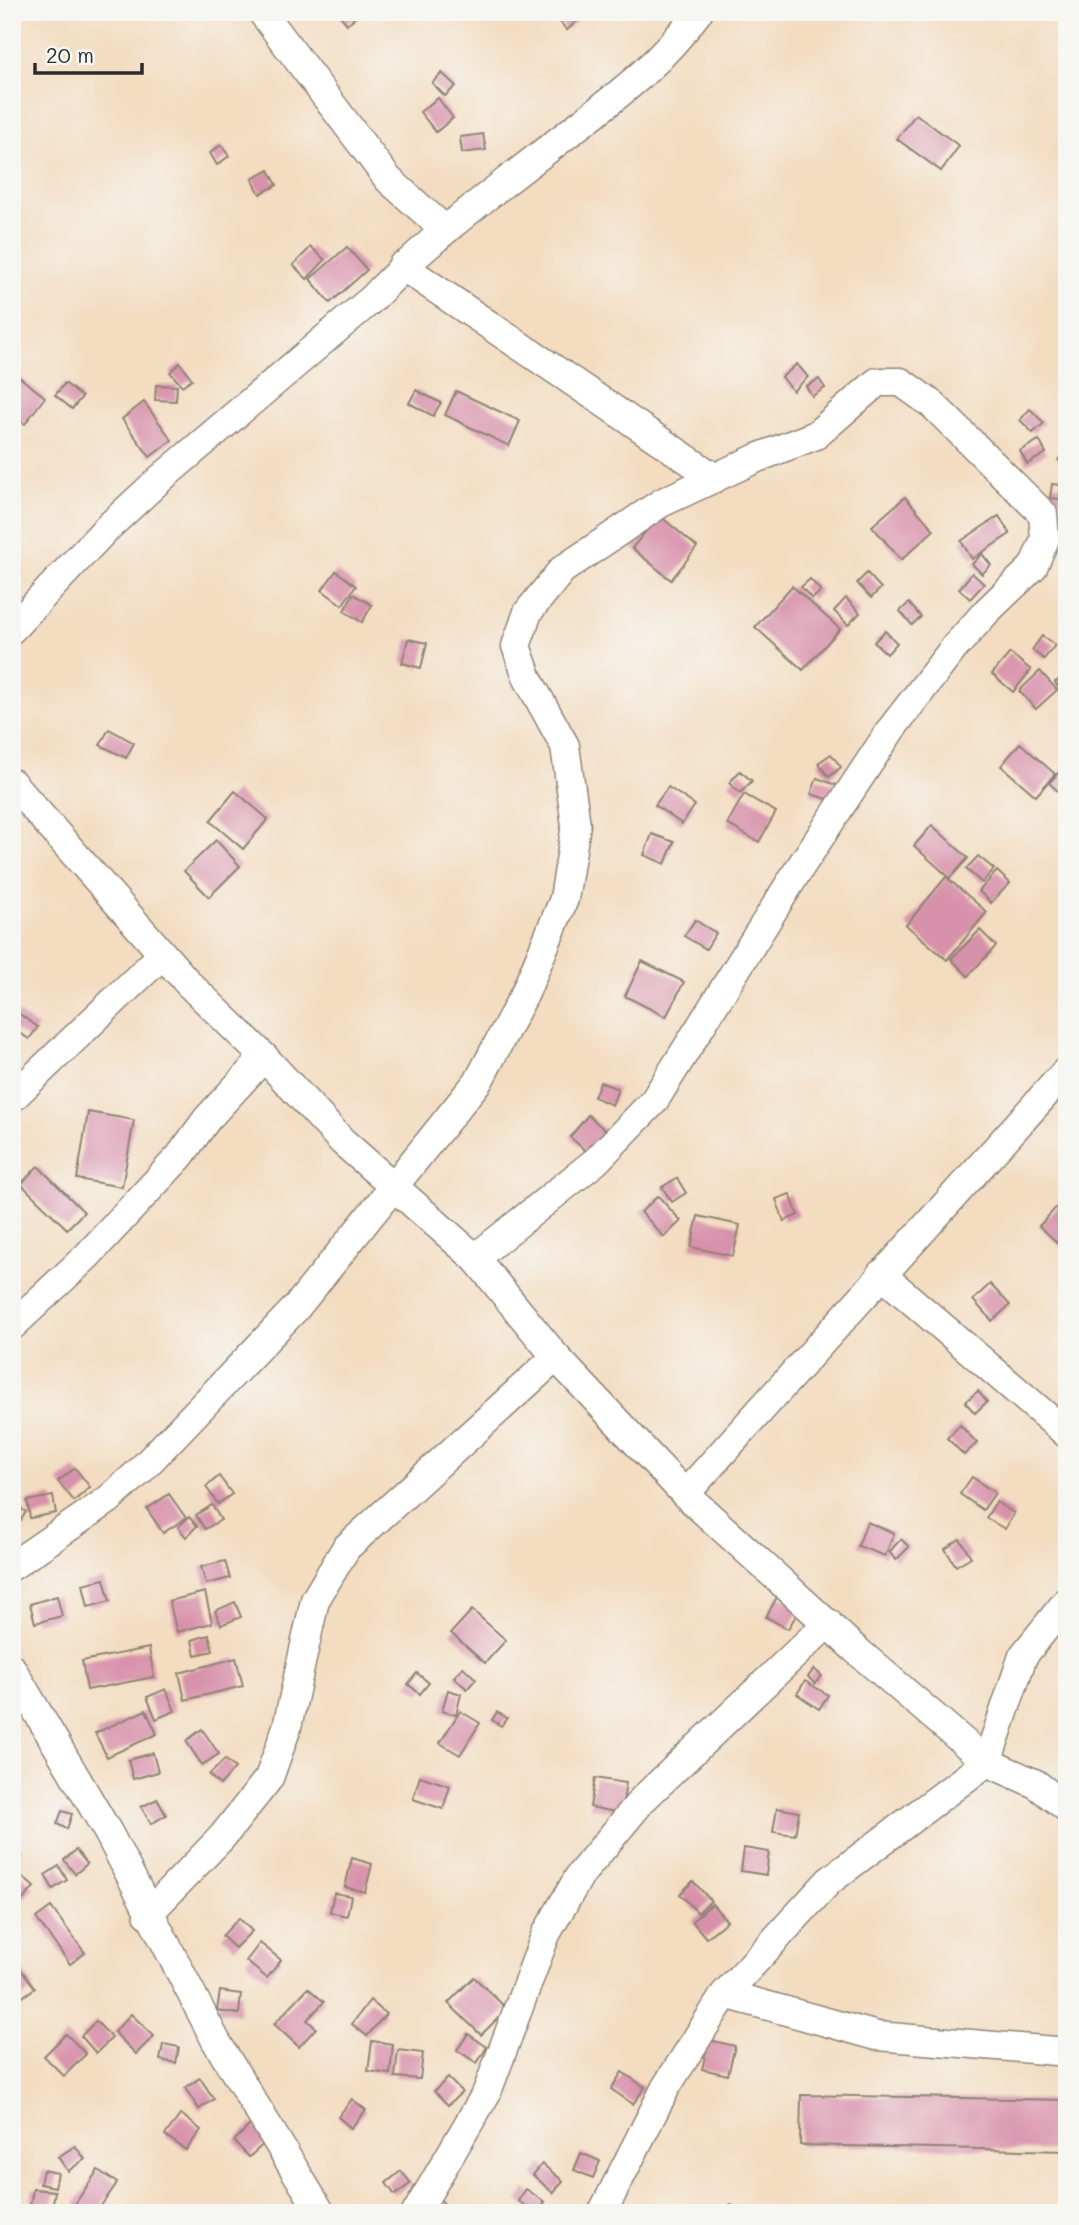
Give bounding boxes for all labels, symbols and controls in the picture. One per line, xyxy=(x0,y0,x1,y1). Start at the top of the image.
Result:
scale bar xyxy=(35,32,142,76)
text: 20 m xyxy=(46,41,94,68)

